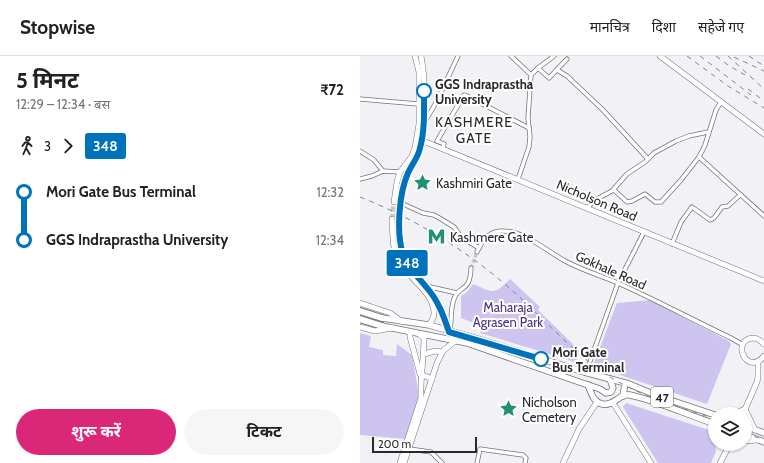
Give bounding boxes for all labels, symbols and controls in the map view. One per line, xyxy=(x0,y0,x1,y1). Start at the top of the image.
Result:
text: Stopwise xyxy=(20,16,95,39)
text: मानचित्र xyxy=(590,18,630,36)
text: दिशा xyxy=(652,18,676,36)
text: सहेजे गए xyxy=(698,18,744,36)
text: 5 मिनट xyxy=(16,67,79,94)
place label: GGS Indraprastha University xyxy=(435,76,534,107)
text: ₹72 xyxy=(320,81,344,99)
marker: GGS Indraprastha University xyxy=(416,83,432,99)
text: 12:29 – 12:34 · बस xyxy=(16,96,110,112)
district label: KASHMERE GATE xyxy=(435,113,513,147)
icon: walk xyxy=(16,135,38,157)
icon: forward xyxy=(57,135,79,157)
text: 348 xyxy=(93,137,118,155)
text: 3 xyxy=(44,138,51,154)
place icon: Kashmiri Gate xyxy=(413,173,433,193)
place label: Kashmiri Gate xyxy=(436,175,512,191)
street label: Nicholson Road xyxy=(554,176,640,224)
text: Mori Gate Bus Terminal xyxy=(46,183,196,201)
text: 12:32 xyxy=(316,184,344,200)
metro station icon: Kashmere Gate xyxy=(427,227,447,247)
place label: Kashmere Gate xyxy=(450,229,534,245)
text: GGS Indraprastha University xyxy=(46,231,228,249)
text: 12:34 xyxy=(316,232,344,248)
street label: Gokhale Road xyxy=(573,247,649,293)
line badge: 348 xyxy=(384,250,430,276)
text: 348 xyxy=(395,254,419,272)
park label: Maharaja Agrasen Park xyxy=(473,299,543,330)
place label: Mori Gate Bus Terminal xyxy=(552,344,625,375)
marker: Mori Gate Bus Terminal xyxy=(533,351,549,367)
road number: 47 xyxy=(651,387,673,407)
place label: Nicholson Cemetery xyxy=(522,394,577,425)
place icon: Nicholson Cemetery xyxy=(499,399,519,419)
map controls xyxy=(708,407,752,451)
button: layers xyxy=(708,407,752,451)
button: शुरू करें xyxy=(16,409,176,455)
button: टिकट xyxy=(184,409,344,455)
scale bar xyxy=(372,435,477,454)
text: 200 m xyxy=(378,437,411,451)

